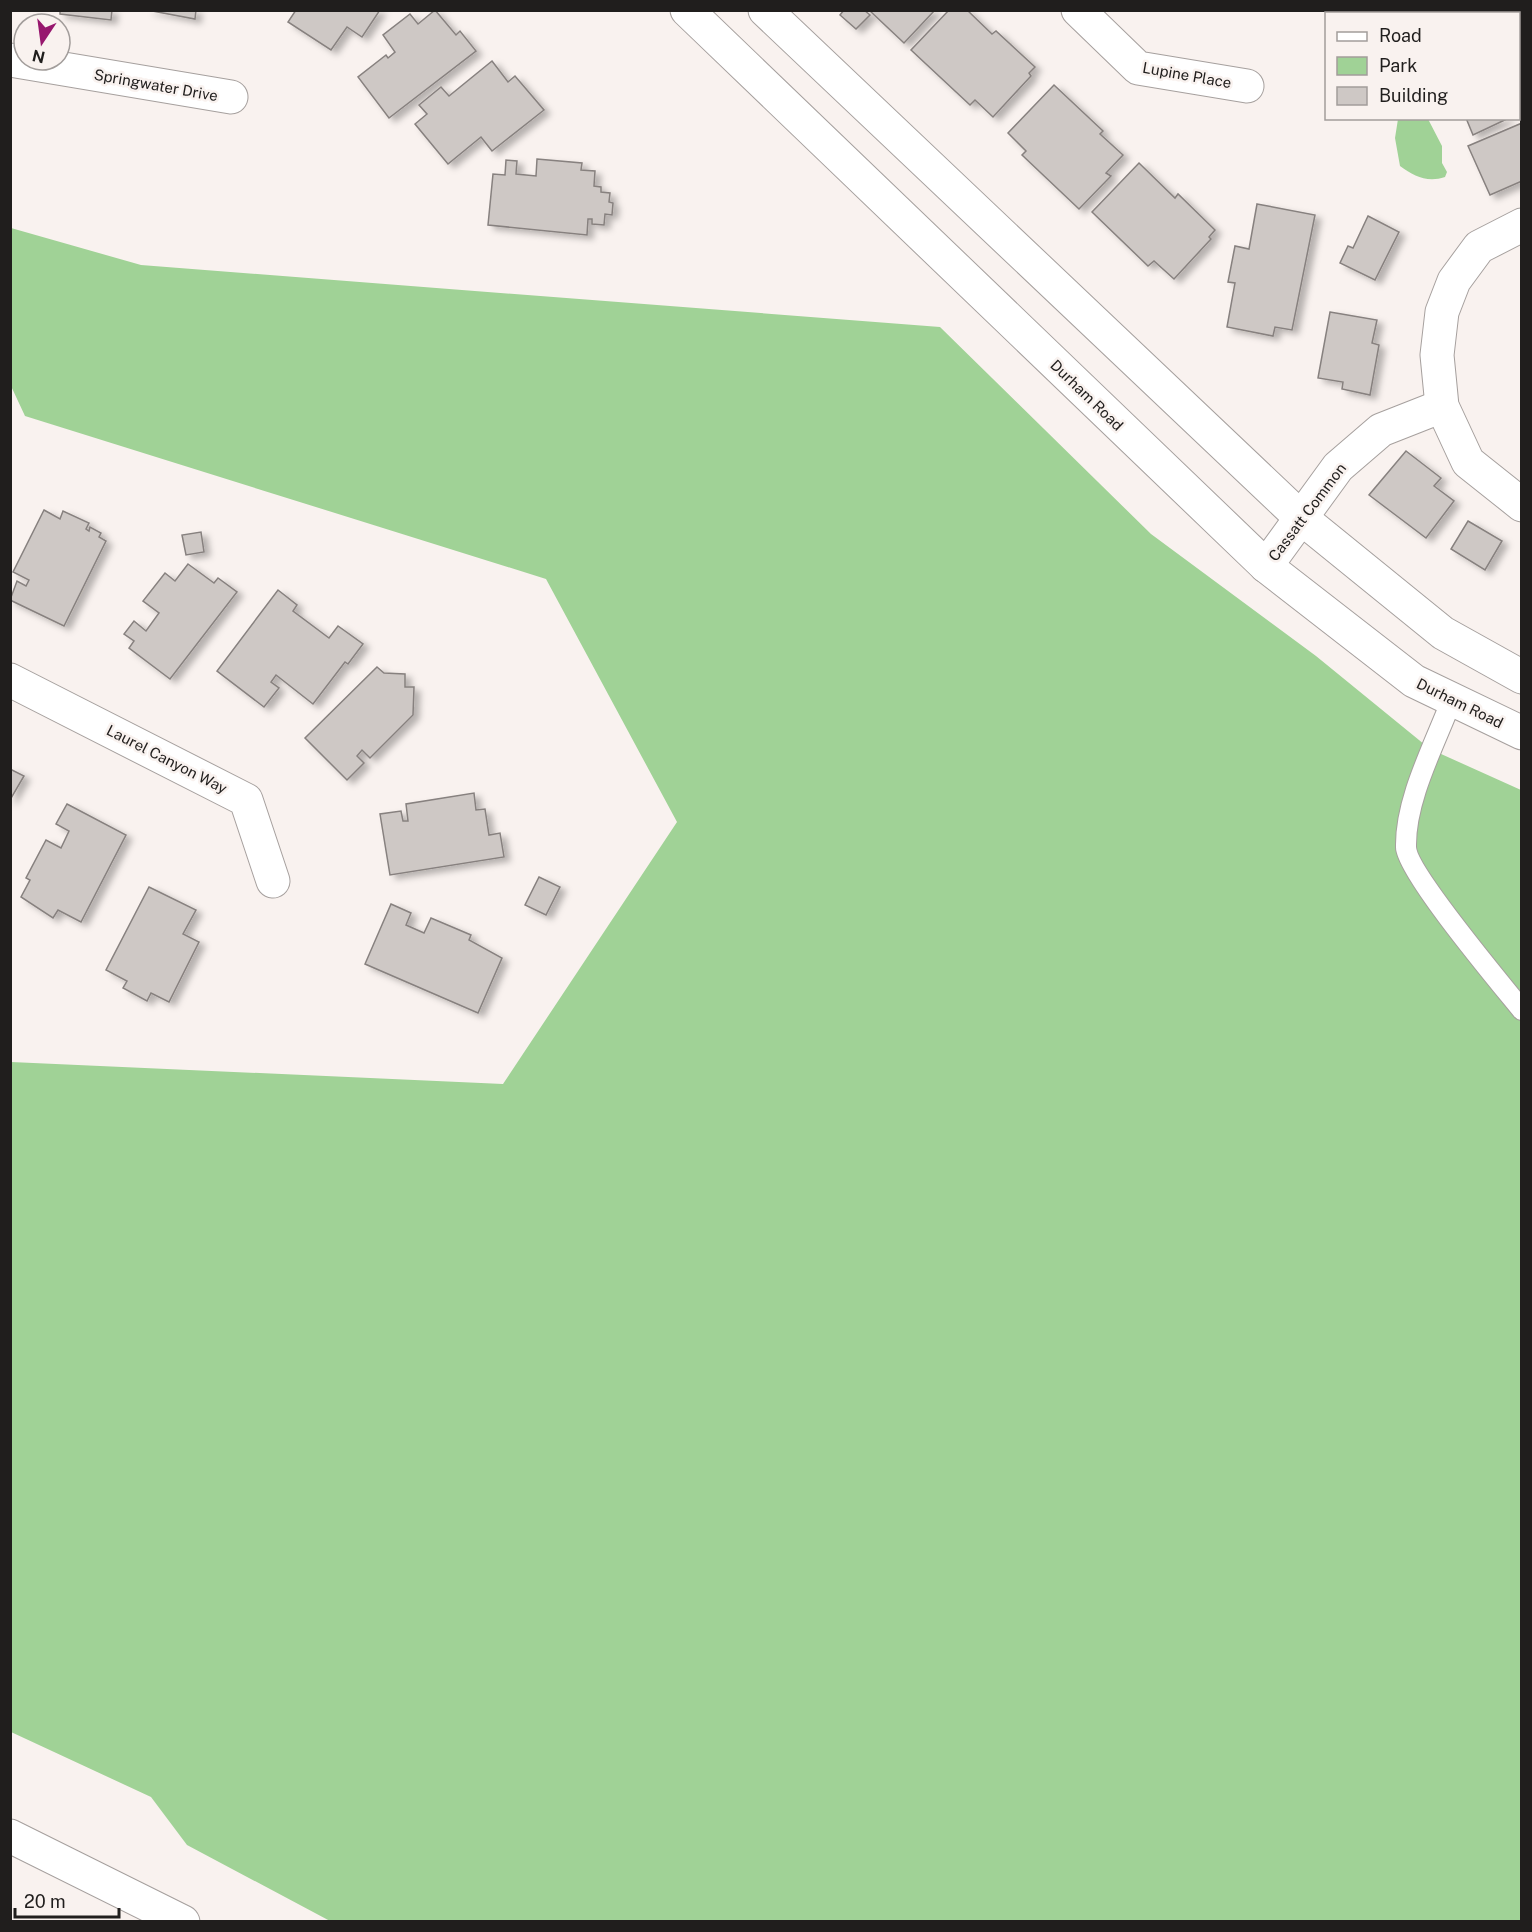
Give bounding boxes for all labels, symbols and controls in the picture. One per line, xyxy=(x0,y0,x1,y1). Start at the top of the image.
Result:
north arrow xyxy=(12,12,72,72)
legend xyxy=(1325,12,1520,120)
text: Road xyxy=(1379,25,1422,46)
text: N xyxy=(31,45,47,67)
text: Park xyxy=(1379,55,1417,76)
street label: Lupine Place xyxy=(1141,59,1233,91)
street label: Springwater Drive xyxy=(93,66,219,104)
text: Building xyxy=(1379,85,1448,106)
street label: Durham Road xyxy=(1047,356,1127,434)
street label: Cassatt Common xyxy=(1265,460,1349,564)
street label: Durham Road xyxy=(1414,675,1506,731)
street label: Laurel Canyon Way xyxy=(104,721,230,797)
scale bar xyxy=(15,1881,118,1919)
text: 20 m xyxy=(24,1891,66,1912)

